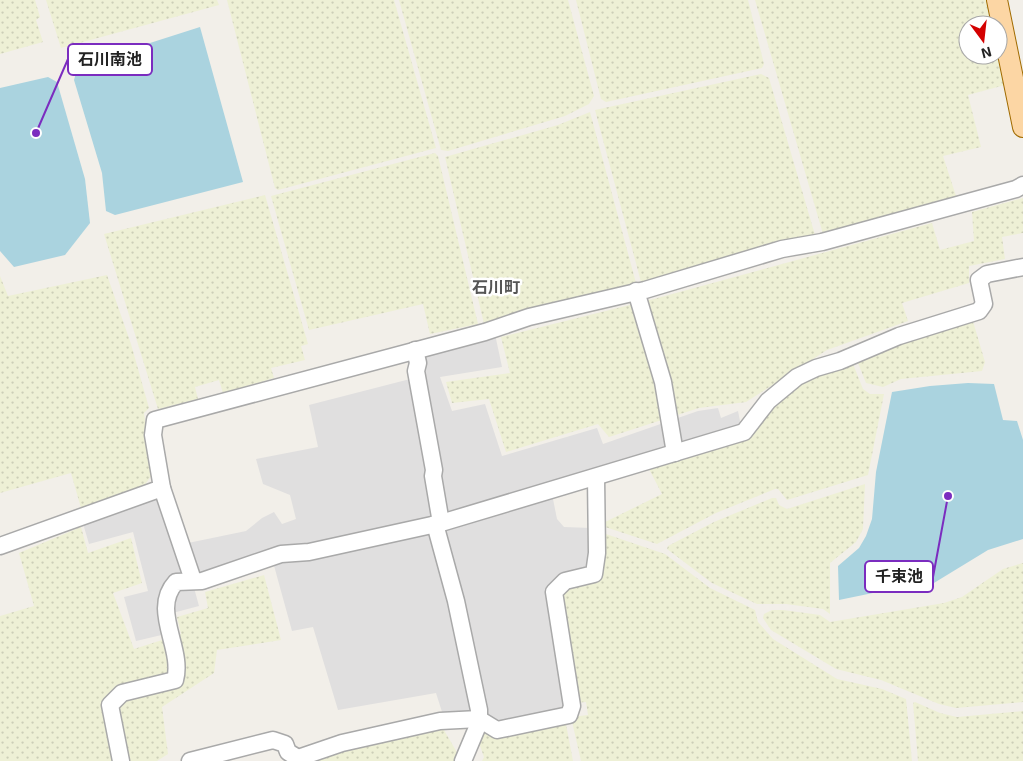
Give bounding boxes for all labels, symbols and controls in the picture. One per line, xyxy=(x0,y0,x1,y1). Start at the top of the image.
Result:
north arrow xyxy=(958,15,1008,65)
callout: 石川南池 xyxy=(68,44,152,75)
text: N xyxy=(979,44,994,63)
text: 石川南池 xyxy=(78,49,142,68)
district label: 石川町 xyxy=(472,277,520,296)
callout: 千束池 xyxy=(865,561,933,592)
text: 千束池 xyxy=(875,566,923,585)

